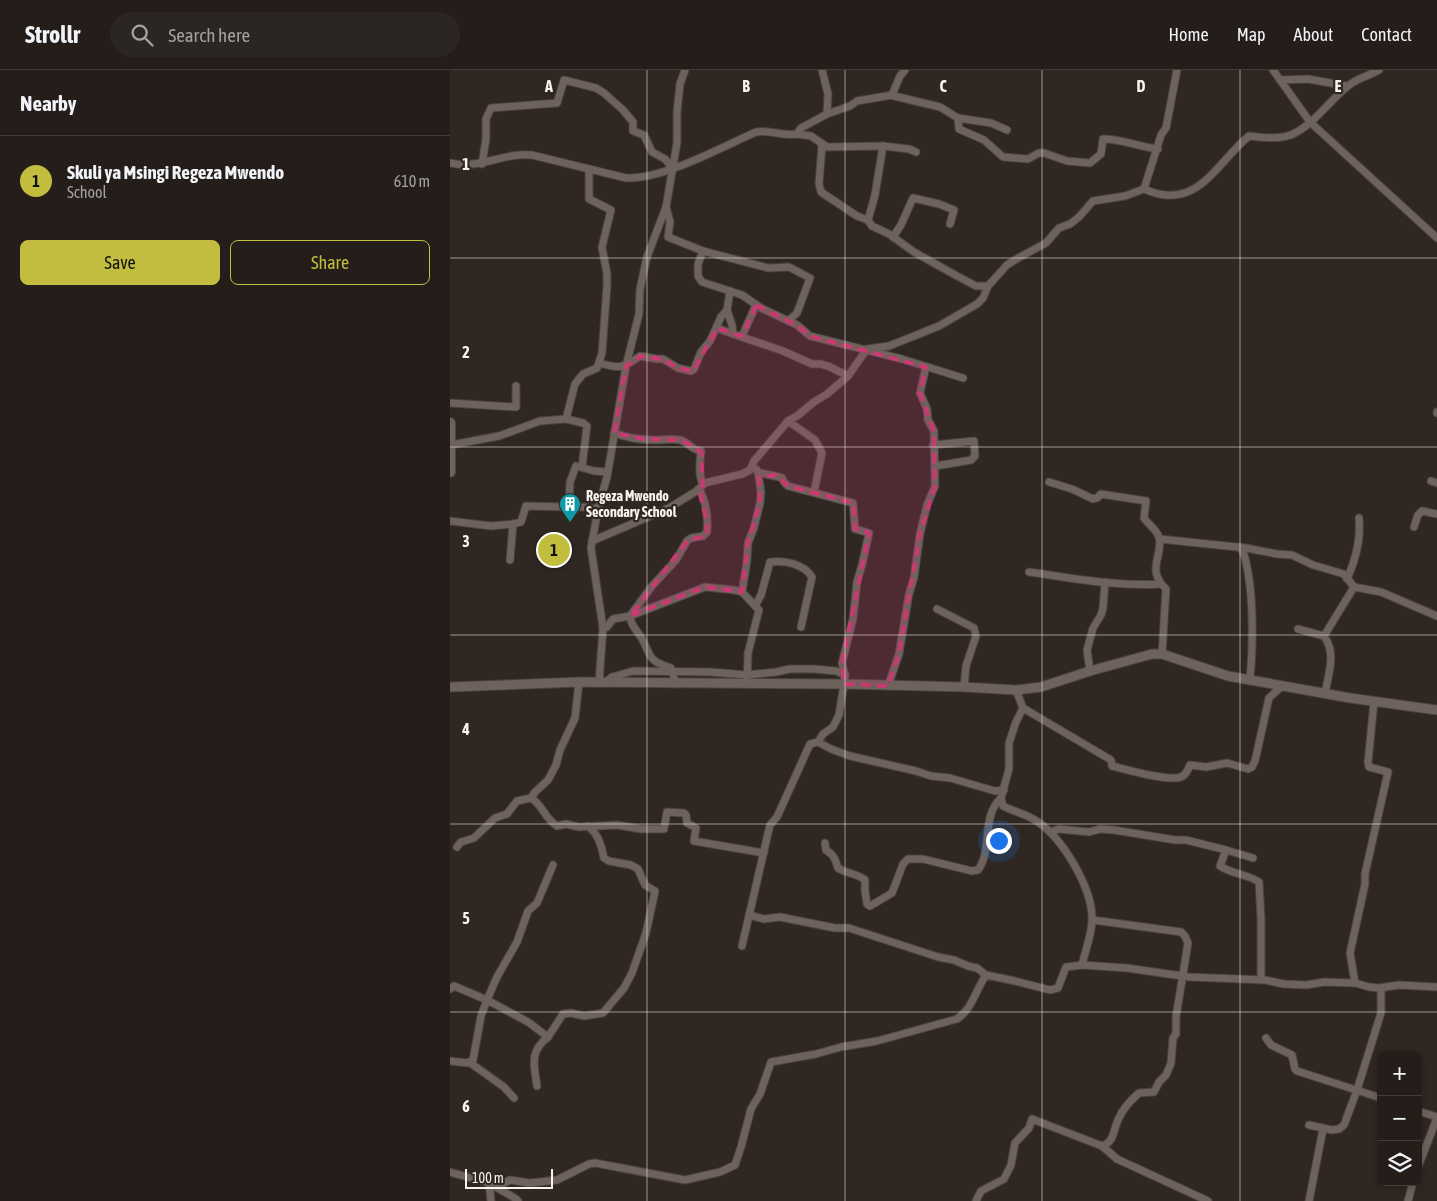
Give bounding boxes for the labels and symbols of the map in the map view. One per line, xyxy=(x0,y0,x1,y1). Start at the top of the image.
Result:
text: A xyxy=(544,77,553,95)
text: B xyxy=(742,77,750,95)
text: C xyxy=(939,77,947,95)
text: D xyxy=(1137,77,1146,95)
text: E xyxy=(1335,77,1342,95)
text: 1 xyxy=(462,155,470,173)
text: 2 xyxy=(462,343,470,361)
place label: Regeza Mwendo Secondary School xyxy=(586,488,677,520)
building icon: Regeza Mwendo Secondary School xyxy=(558,492,582,523)
pin: 1 xyxy=(538,531,570,569)
text: 3 xyxy=(462,532,470,550)
text: 4 xyxy=(461,720,470,738)
your location xyxy=(986,828,1012,854)
text: 5 xyxy=(462,909,470,927)
text: 6 xyxy=(462,1097,470,1115)
scale bar xyxy=(465,1166,552,1189)

